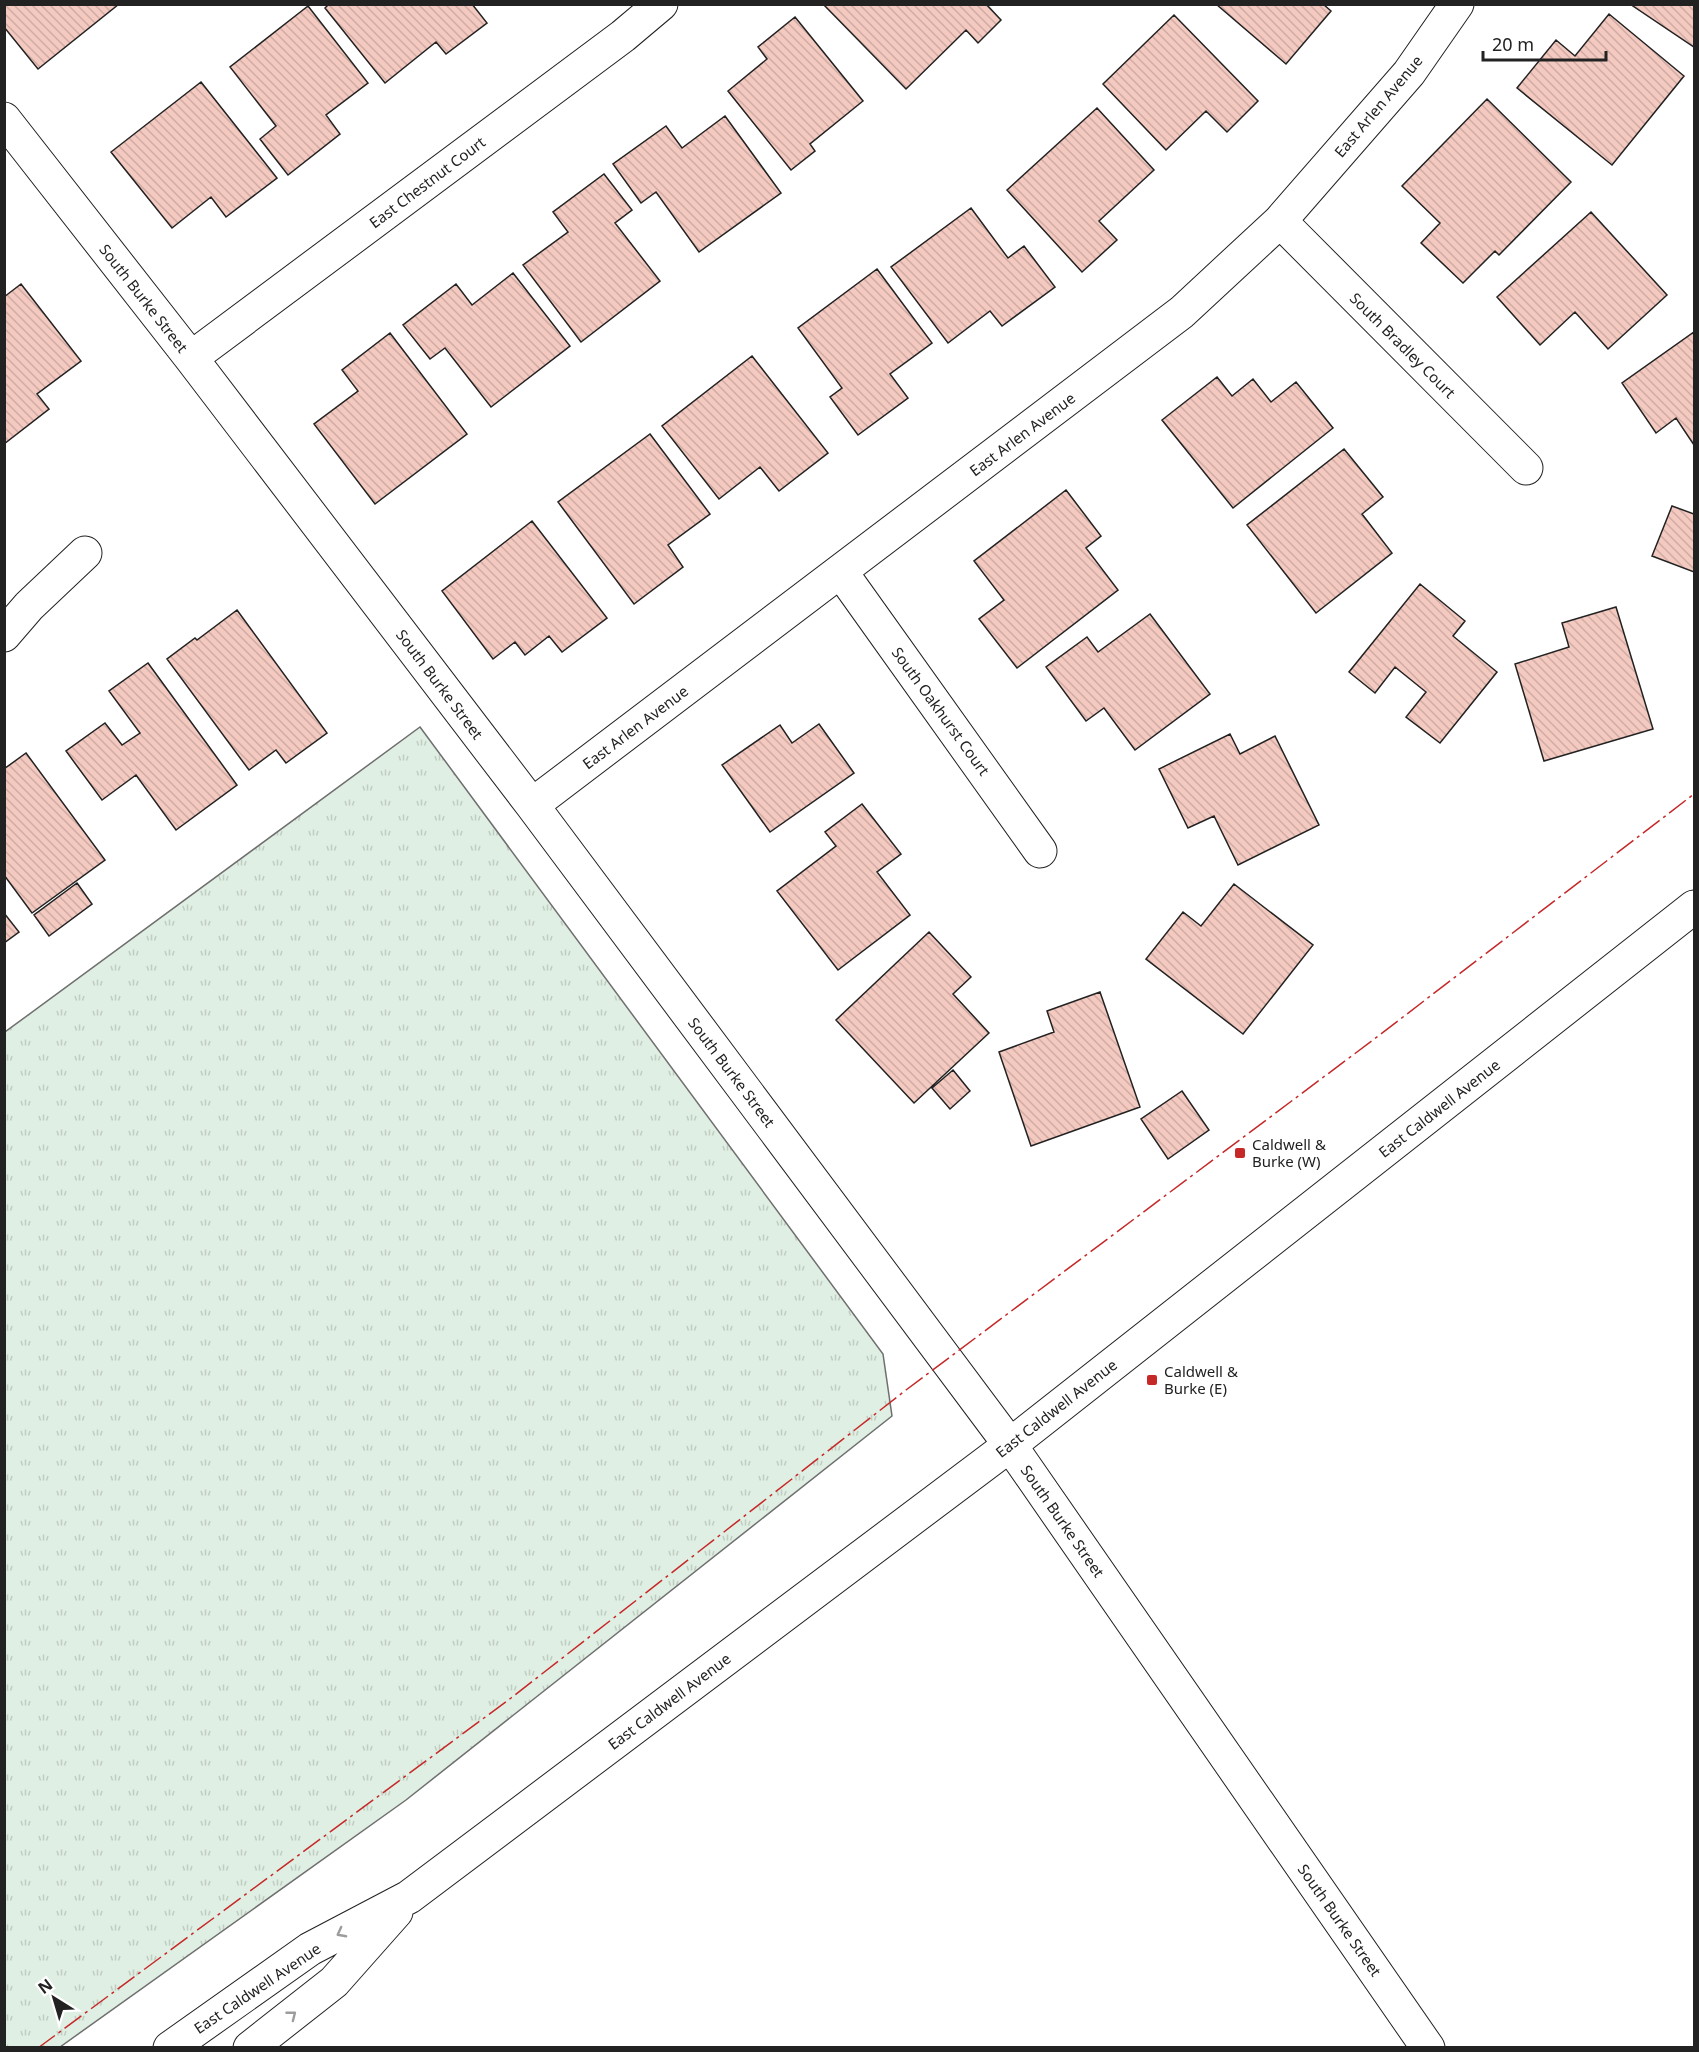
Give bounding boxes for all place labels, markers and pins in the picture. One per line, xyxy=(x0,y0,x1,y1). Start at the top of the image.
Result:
place label: Caldwell & Burke (W) xyxy=(1252,1134,1326,1171)
marker: Caldwell & Burke (W) xyxy=(1233,1146,1247,1160)
place label: Caldwell & Burke (E) xyxy=(1164,1361,1238,1398)
marker: Caldwell & Burke (E) xyxy=(1145,1373,1159,1387)

